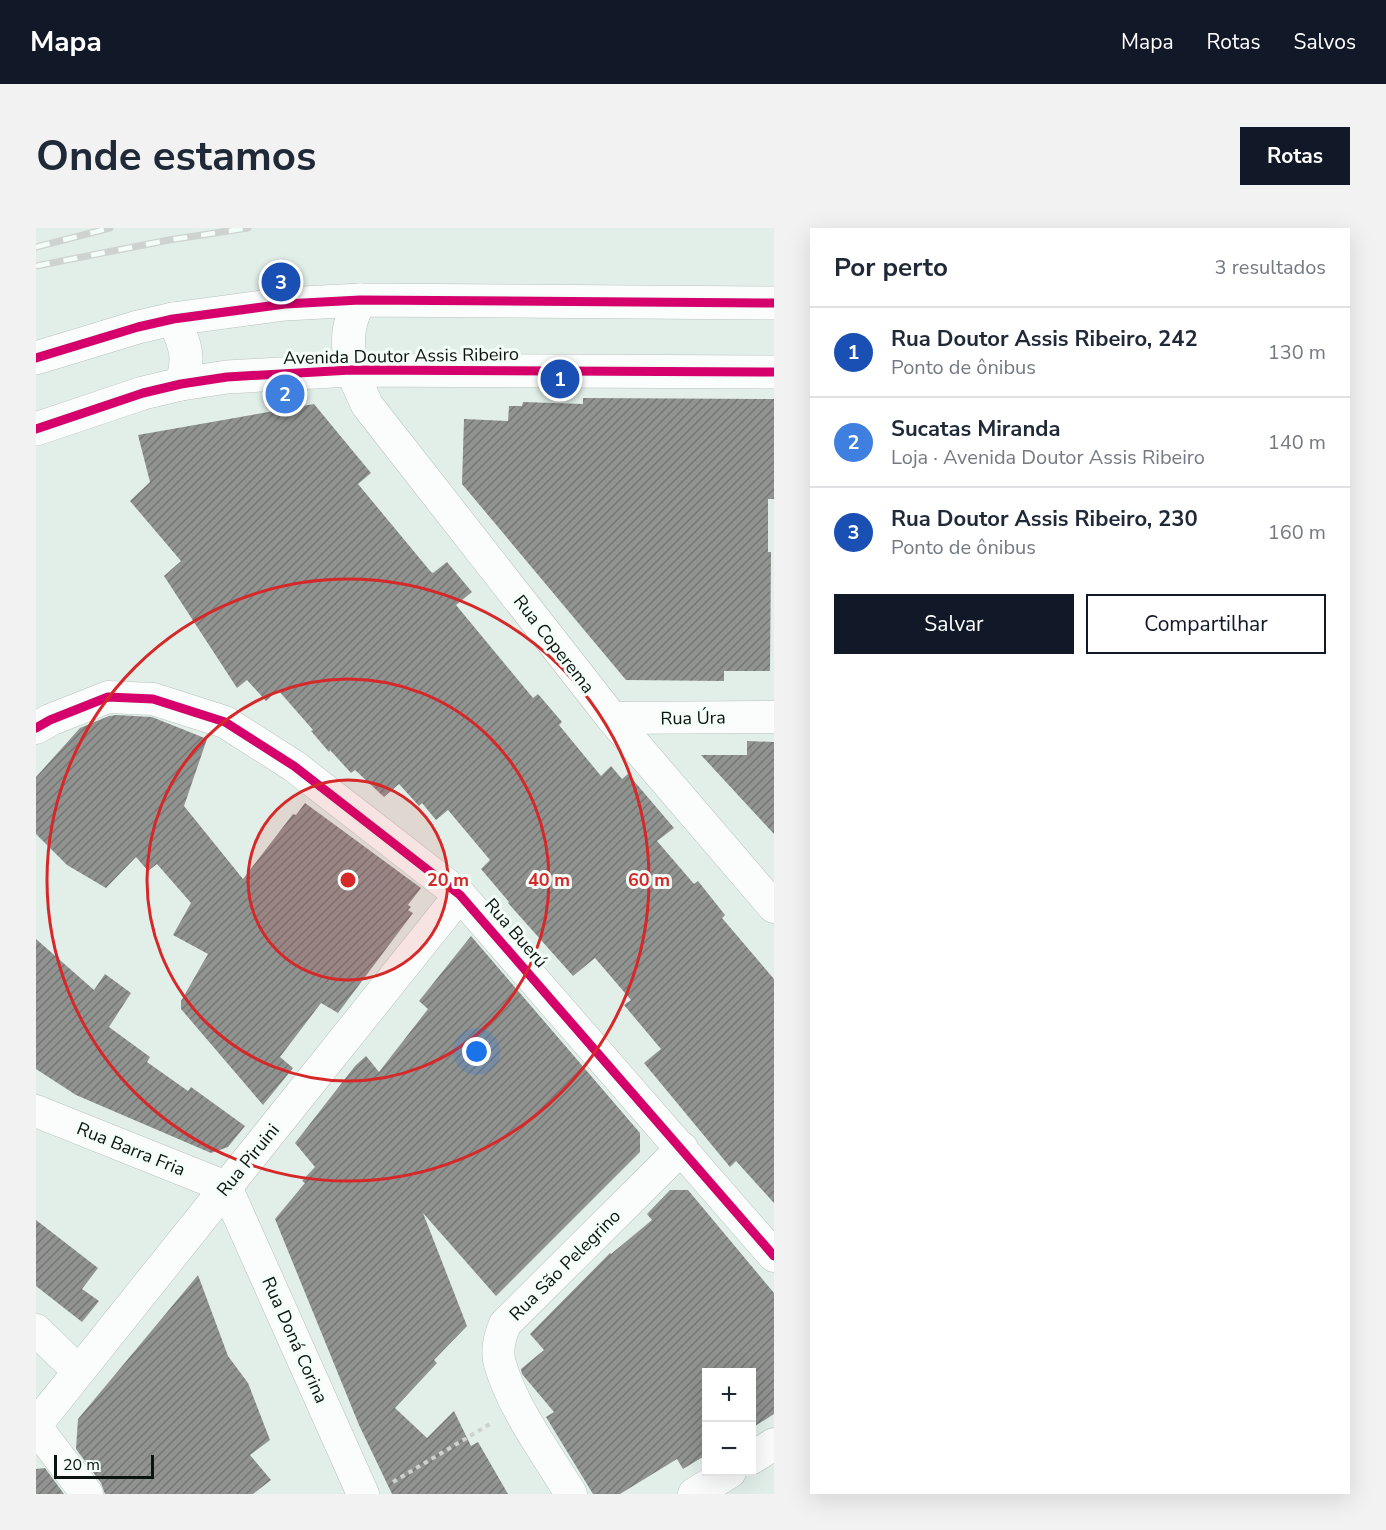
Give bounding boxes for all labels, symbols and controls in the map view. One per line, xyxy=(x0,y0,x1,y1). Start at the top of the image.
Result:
text: Mapa xyxy=(30,23,102,61)
text: Mapa xyxy=(1121,28,1174,56)
text: Rotas xyxy=(1207,28,1261,56)
text: Salvos xyxy=(1294,28,1356,56)
button: Rotas xyxy=(1240,127,1350,185)
text: Onde estamos xyxy=(36,128,317,185)
text: Por perto xyxy=(834,250,948,285)
text: 3 resultados xyxy=(1215,254,1326,281)
pin: 3 xyxy=(262,260,300,304)
text: Rua Doutor Assis Ribeiro, 242 xyxy=(891,324,1198,354)
text: 1 xyxy=(848,339,860,366)
text: 130 m xyxy=(1268,339,1326,366)
street label: Avenida Doutor Assis Ribeiro xyxy=(283,342,519,370)
text: Ponto de ônibus xyxy=(891,354,1036,381)
pin: 1 xyxy=(540,356,580,402)
pin: 2 xyxy=(266,372,304,416)
text: Sucatas Miranda xyxy=(891,414,1061,444)
text: 2 xyxy=(848,429,860,456)
text: 140 m xyxy=(1268,429,1326,456)
text: Loja · Avenida Doutor Assis Ribeiro xyxy=(891,444,1205,471)
text: Rua Doutor Assis Ribeiro, 230 xyxy=(891,504,1198,534)
text: 3 xyxy=(848,519,860,546)
text: 160 m xyxy=(1268,519,1326,546)
text: Ponto de ônibus xyxy=(891,534,1036,561)
street label: Rua Coperema xyxy=(508,590,600,698)
button: Salvar xyxy=(834,594,1074,654)
button: Compartilhar xyxy=(1086,594,1326,654)
street label: Rua Úra xyxy=(660,705,726,731)
text: 20 m xyxy=(427,868,469,892)
text: 40 m xyxy=(528,868,570,892)
text: 60 m xyxy=(628,868,670,892)
centre of rings xyxy=(338,870,358,890)
street label: Rua Buerú xyxy=(479,893,553,973)
your location xyxy=(462,1037,491,1066)
street label: Rua Barra Fria xyxy=(73,1116,189,1182)
street label: Rua Piruini xyxy=(211,1119,285,1201)
street label: Rua São Pelegrino xyxy=(504,1204,626,1326)
street label: Rua Doná Corina xyxy=(256,1273,334,1407)
map controls xyxy=(702,1368,756,1476)
button: + xyxy=(702,1368,756,1422)
button: − xyxy=(702,1422,756,1476)
scale bar xyxy=(54,1452,154,1480)
text: 20 m xyxy=(63,1454,100,1476)

